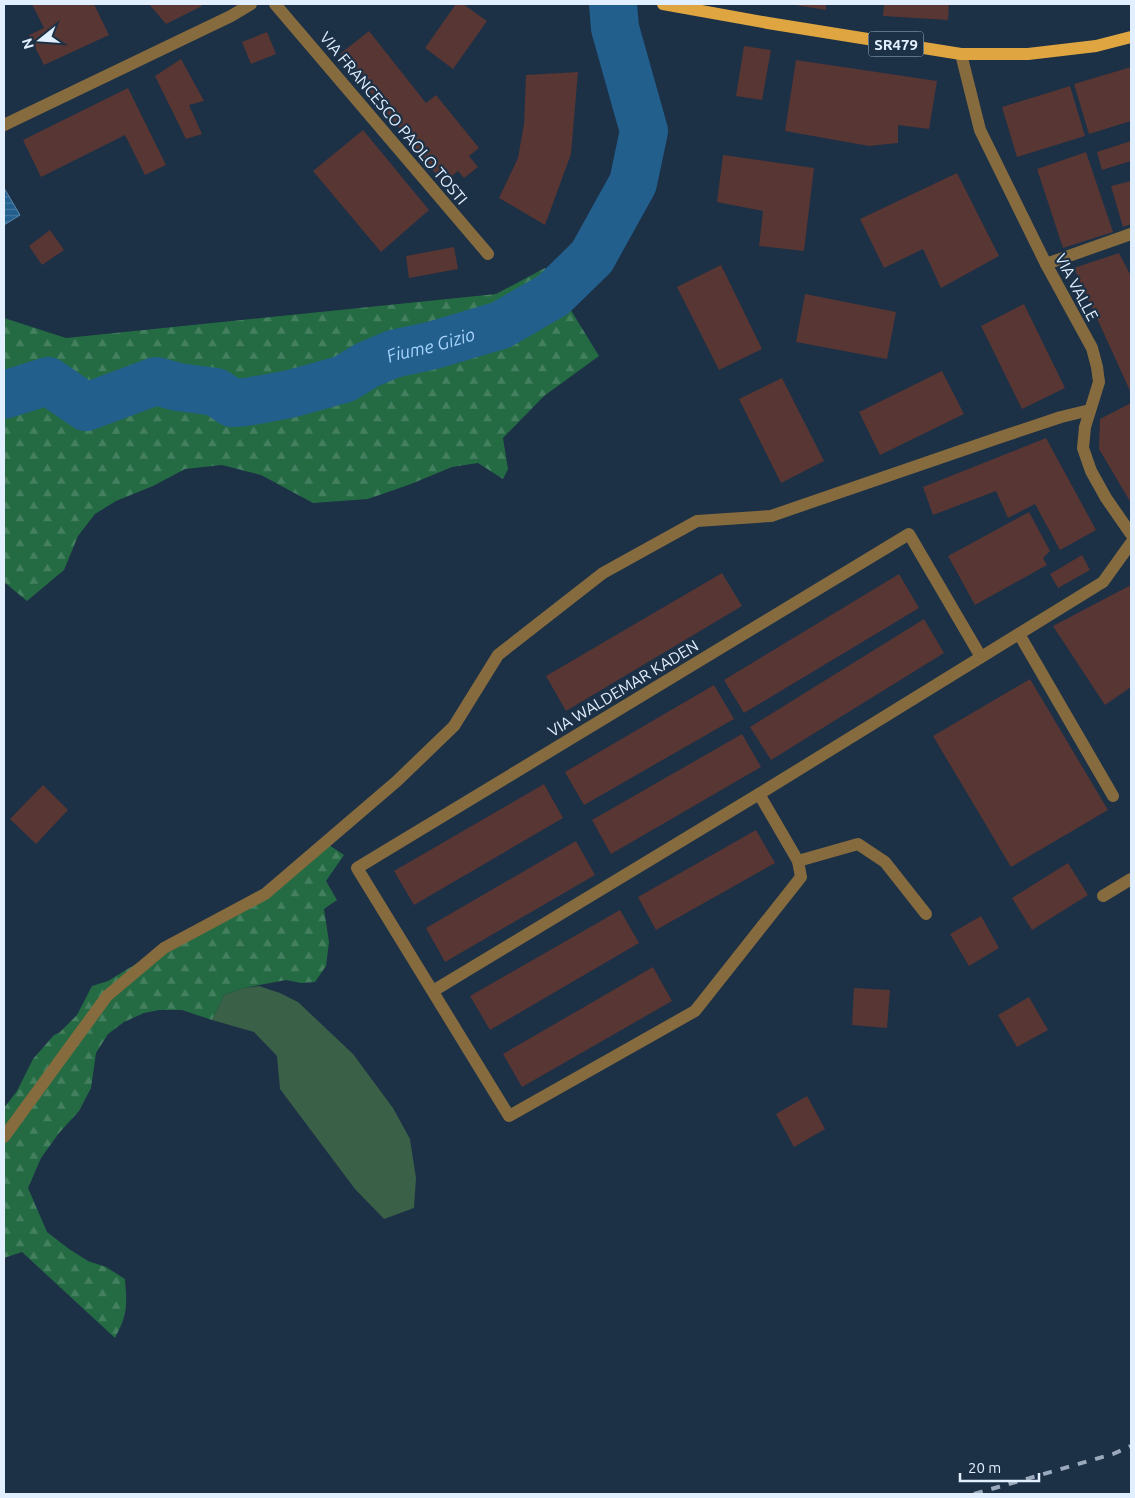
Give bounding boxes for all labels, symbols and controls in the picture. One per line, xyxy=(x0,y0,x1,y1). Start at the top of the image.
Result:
north arrow xyxy=(15,15,65,65)
street label: VIA FRANCESCO PAOLO TOSTI xyxy=(317,28,471,208)
road number: SR479 xyxy=(868,32,924,56)
text: N xyxy=(18,36,37,51)
street label: VIA VALLE xyxy=(1052,250,1102,324)
water label: Fiume Gizio xyxy=(383,323,477,366)
street label: VIA WALDEMAR KADEN xyxy=(545,636,701,740)
scale bar xyxy=(960,1450,1039,1482)
text: 20 m xyxy=(968,1459,1001,1476)

